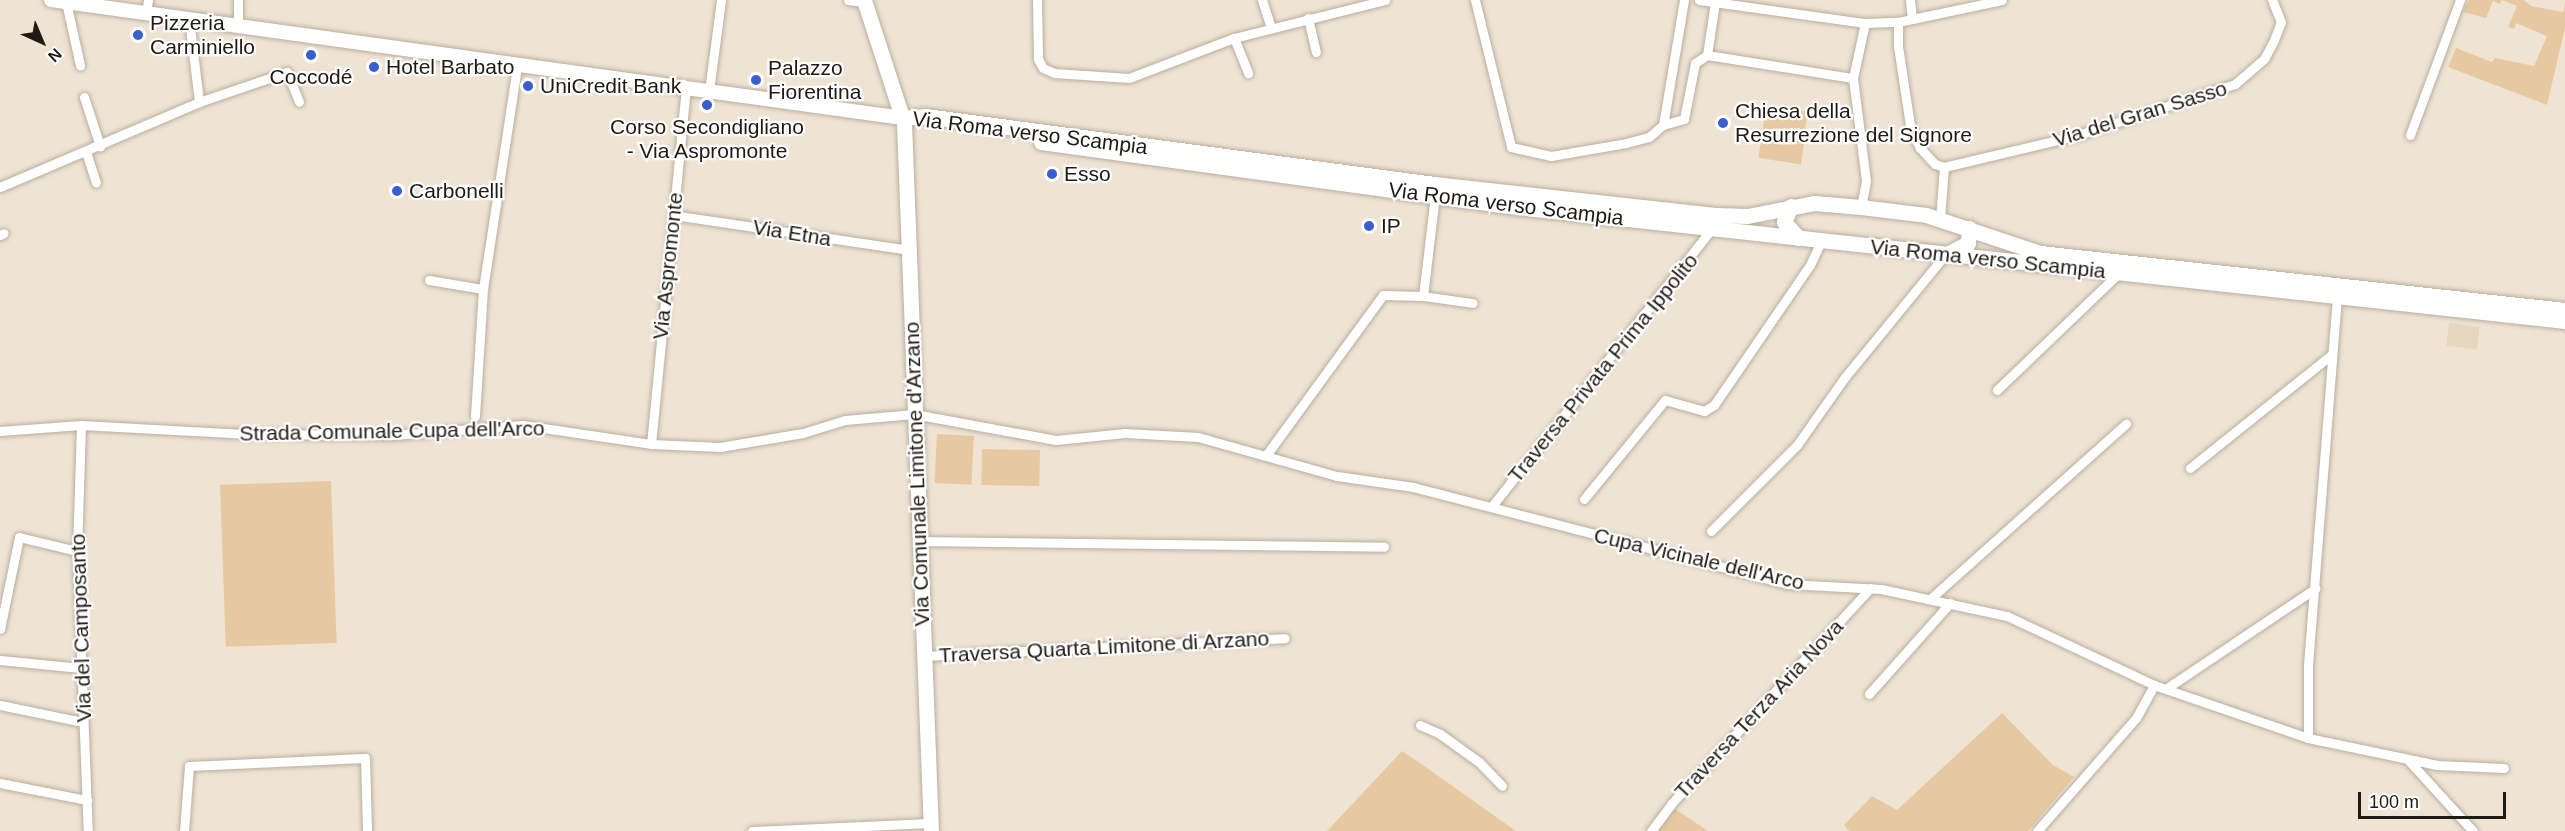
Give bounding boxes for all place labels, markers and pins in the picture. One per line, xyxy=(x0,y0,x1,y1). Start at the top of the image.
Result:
place label: Pizzeria Carminiello xyxy=(150,10,255,60)
marker: Pizzeria Carminiello xyxy=(131,28,145,42)
marker: Coccodé xyxy=(304,48,318,62)
place label: Hotel Barbato xyxy=(386,54,514,80)
place label: Palazzo Fiorentina xyxy=(768,55,861,105)
marker: Hotel Barbato xyxy=(367,60,381,74)
place label: Coccodé xyxy=(270,64,352,90)
place label: UniCredit Bank xyxy=(540,73,681,99)
marker: Palazzo Fiorentina xyxy=(749,73,763,87)
marker: UniCredit Bank xyxy=(521,79,535,93)
marker: Corso Secondigliano - Via Aspromonte xyxy=(700,98,714,112)
place label: Chiesa della Resurrezione del Signore xyxy=(1735,98,1972,148)
place label: Corso Secondigliano - Via Aspromonte xyxy=(610,114,804,164)
marker: Chiesa della Resurrezione del Signore xyxy=(1716,116,1730,130)
place label: Esso xyxy=(1064,161,1111,187)
marker: Esso xyxy=(1045,167,1059,181)
place label: Carbonelli xyxy=(409,178,504,204)
marker: Carbonelli xyxy=(390,184,404,198)
place label: IP xyxy=(1381,213,1401,239)
marker: IP xyxy=(1362,219,1376,233)

